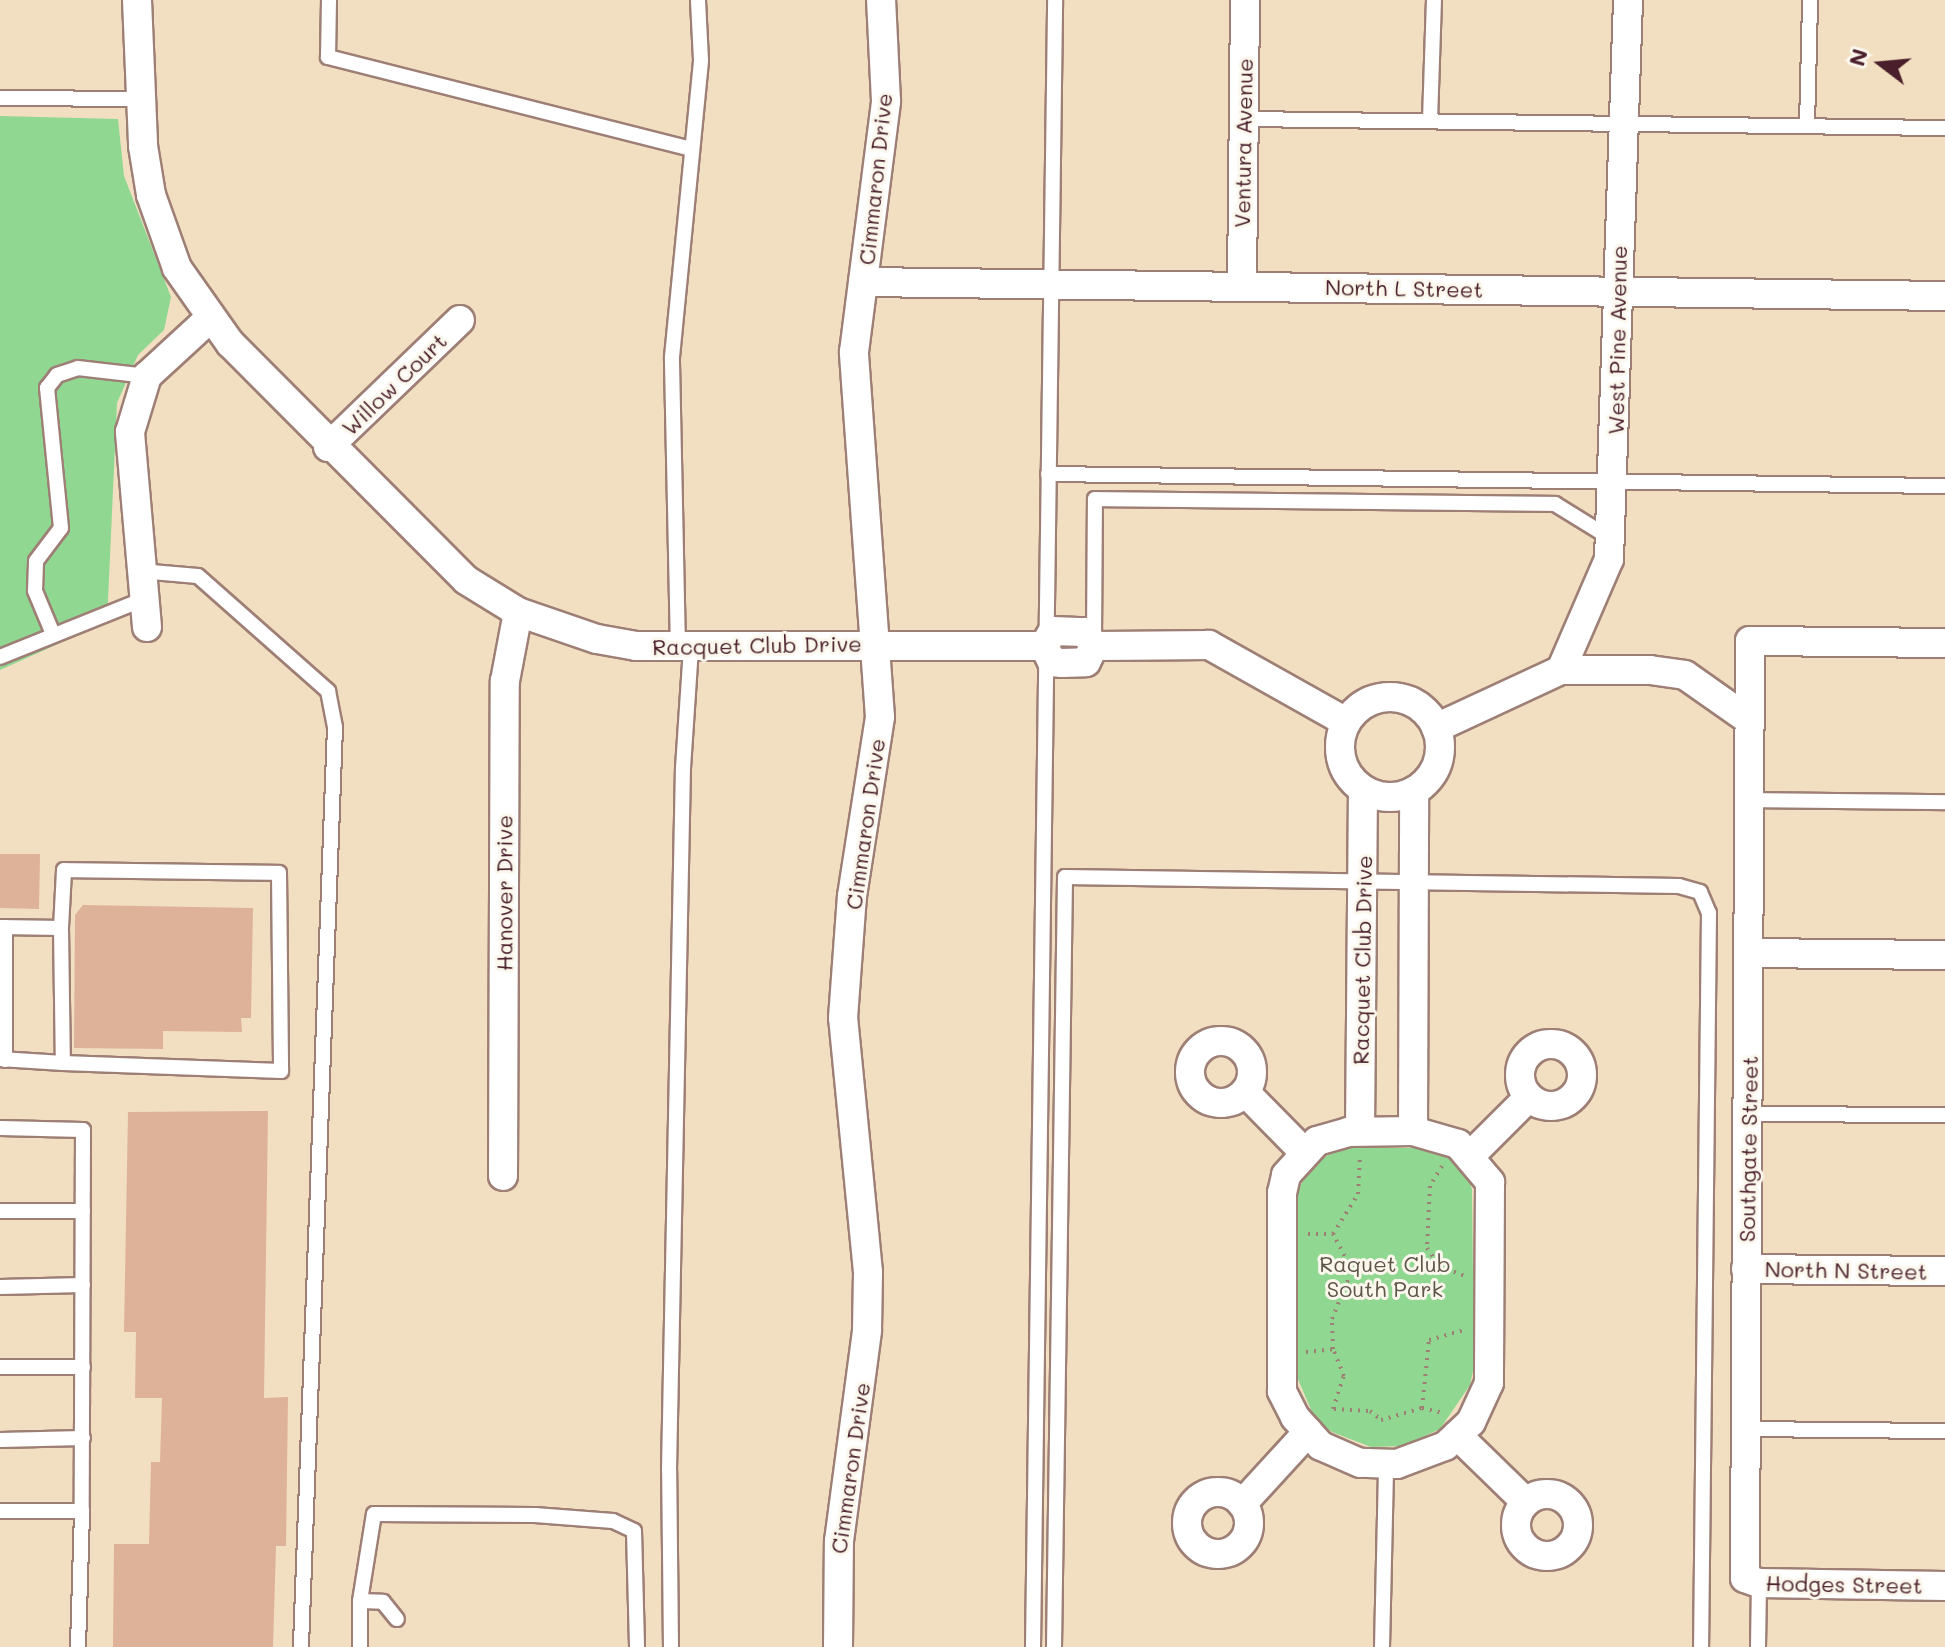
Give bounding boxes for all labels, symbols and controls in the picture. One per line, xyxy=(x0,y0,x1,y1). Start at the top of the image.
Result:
north arrow xyxy=(1841,24,1921,104)
text: N xyxy=(1841,45,1874,69)
street label: Ventura Avenue xyxy=(1228,58,1258,228)
street label: Cimmaron Drive xyxy=(853,92,897,266)
street label: West Pine Avenue xyxy=(1602,245,1632,435)
street label: North L Street xyxy=(1325,273,1483,303)
street label: Willow Court xyxy=(336,327,452,441)
street label: Racquet Club Drive xyxy=(652,630,862,660)
street label: Cimmaron Drive xyxy=(840,737,890,911)
street label: Hanover Drive xyxy=(491,815,517,971)
street label: Racquet Club Drive xyxy=(1347,855,1377,1065)
street label: Southgate Street xyxy=(1733,1056,1763,1242)
park label: Raquet Club South Park xyxy=(1319,1250,1451,1302)
street label: North N Street xyxy=(1764,1255,1928,1285)
street label: Cimmaron Drive xyxy=(825,1381,875,1555)
street label: Hodges Street xyxy=(1765,1569,1923,1599)

